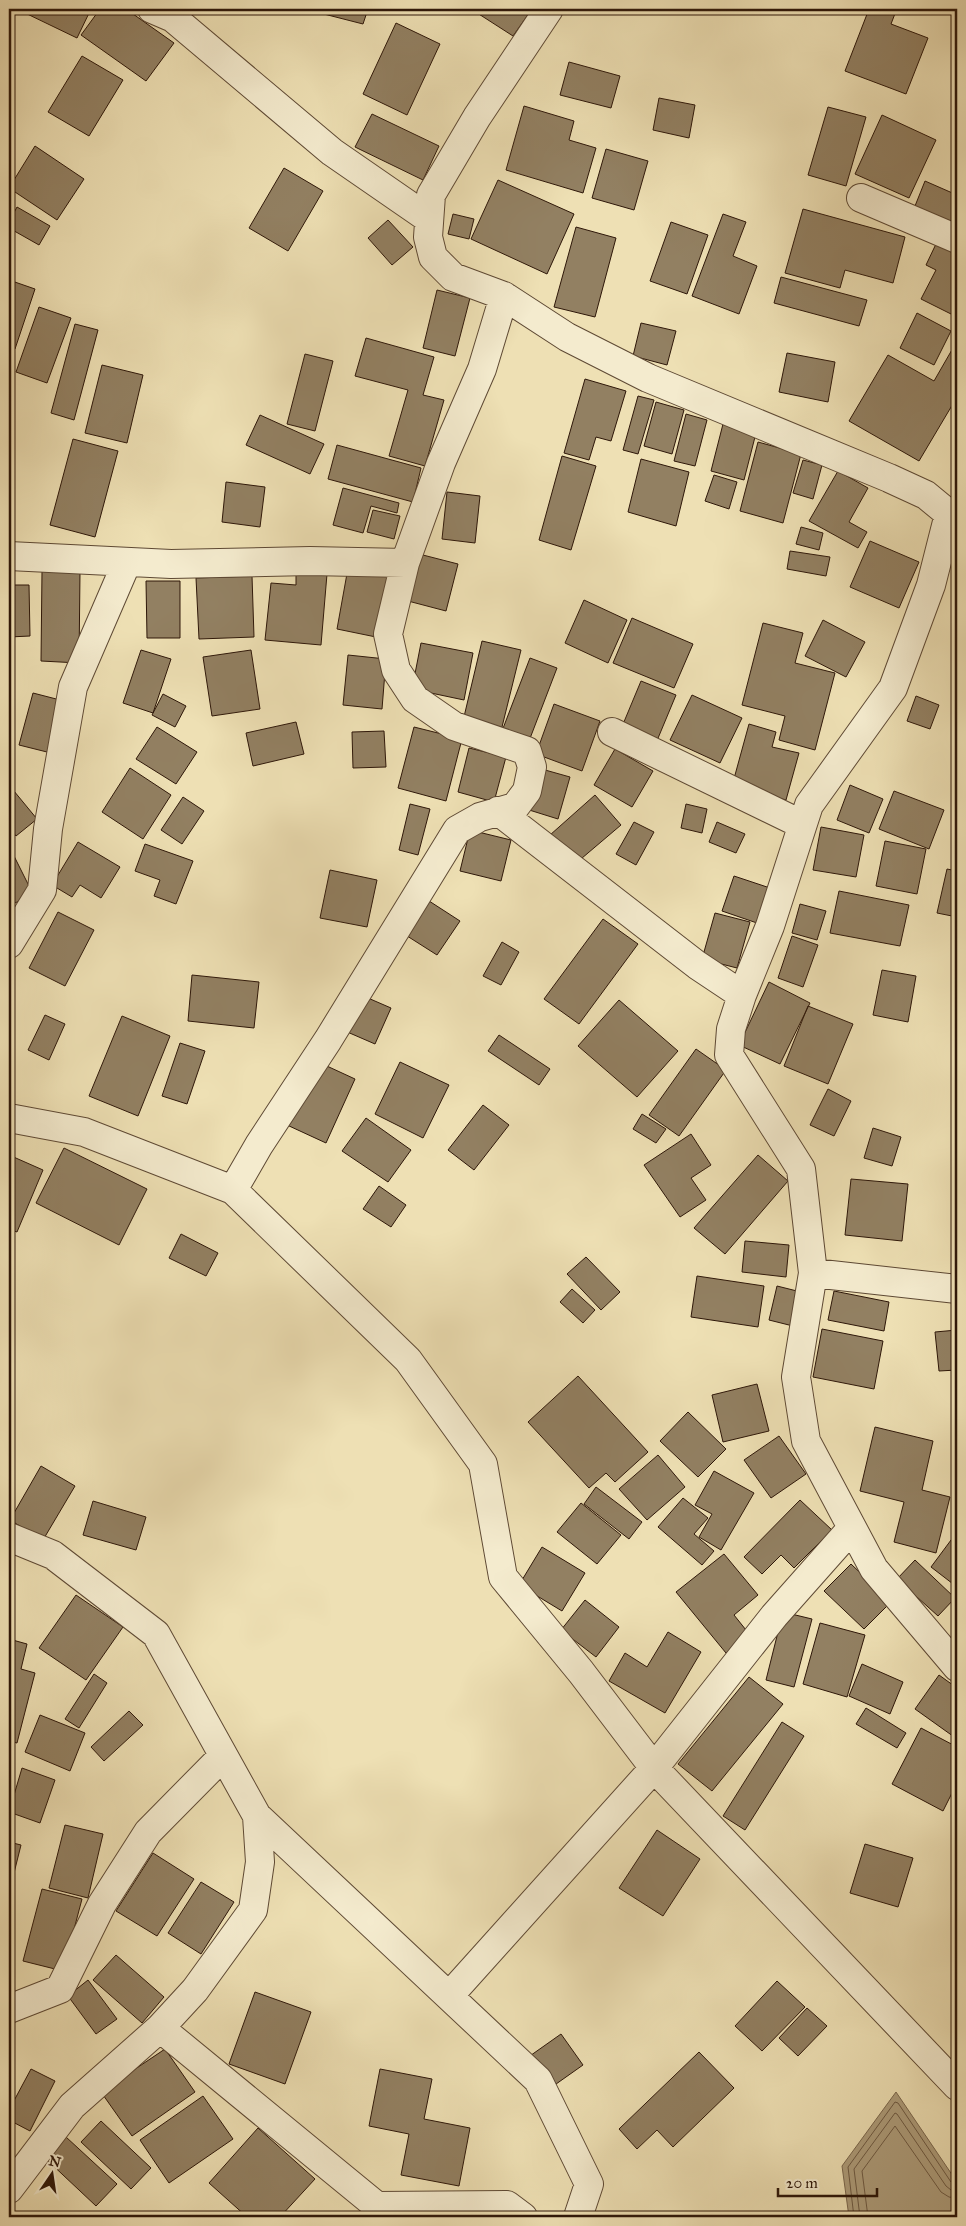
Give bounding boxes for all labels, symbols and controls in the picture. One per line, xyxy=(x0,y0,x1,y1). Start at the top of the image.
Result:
north arrow xyxy=(28,2148,78,2198)
text: N xyxy=(47,2152,63,2171)
scale bar xyxy=(778,2166,877,2198)
text: 20 m xyxy=(786,2174,818,2192)

